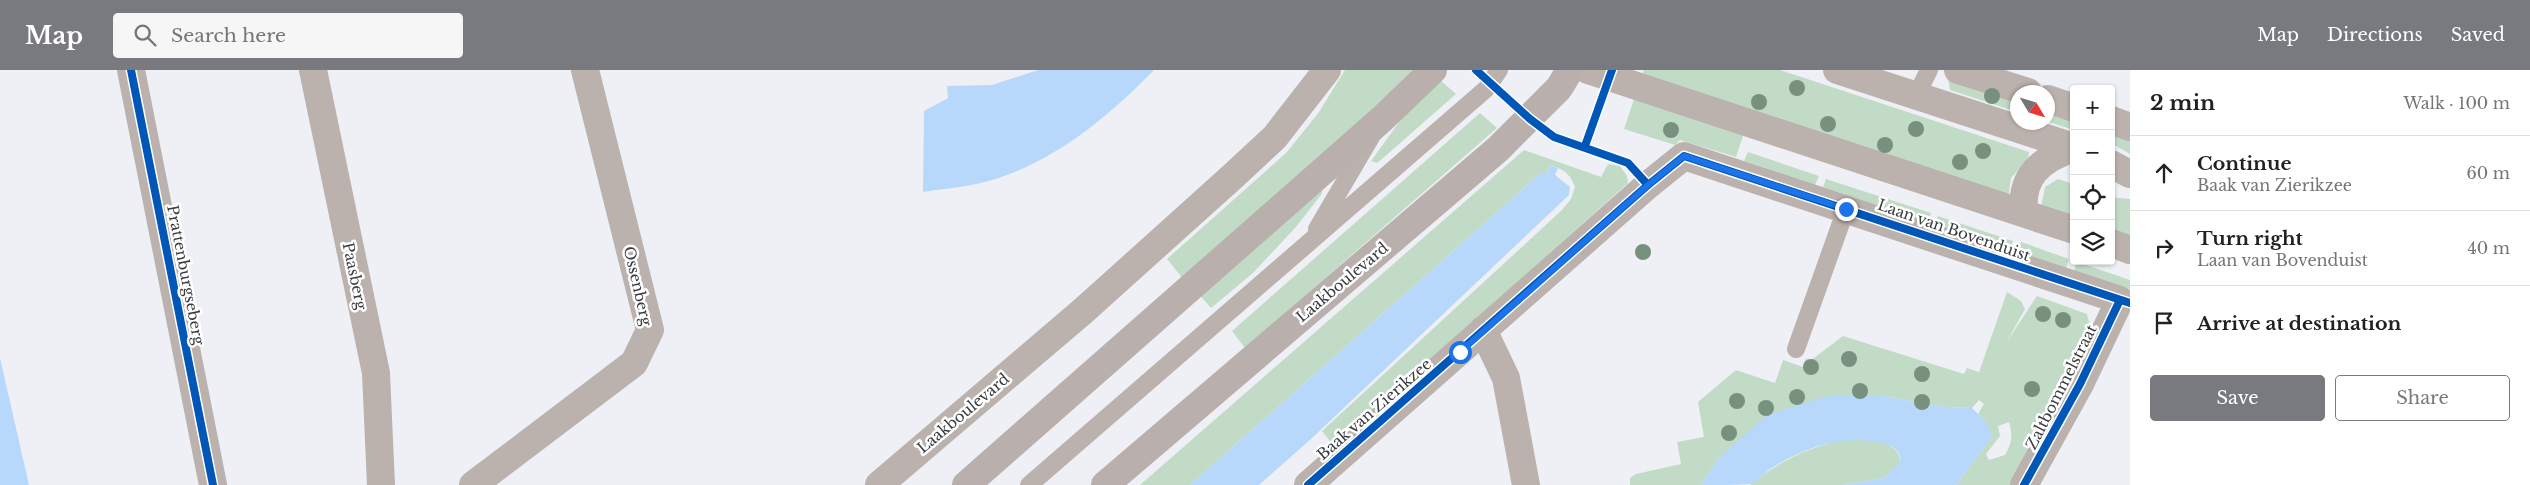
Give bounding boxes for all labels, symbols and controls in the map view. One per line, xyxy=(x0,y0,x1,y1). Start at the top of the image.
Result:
search box xyxy=(113,13,463,58)
text: Map xyxy=(25,21,83,50)
icon: search xyxy=(131,21,159,49)
text: Search here xyxy=(171,24,286,47)
text: Map xyxy=(2257,24,2299,46)
text: Directions xyxy=(2327,24,2423,46)
text: Saved xyxy=(2451,24,2505,46)
north arrow xyxy=(2010,85,2055,130)
map controls xyxy=(2070,85,2115,265)
button: + xyxy=(2070,85,2115,130)
text: 2 min xyxy=(2150,90,2215,116)
text: Walk · 100 m xyxy=(2403,93,2510,113)
button: − xyxy=(2070,130,2115,175)
text: Continue xyxy=(2197,152,2292,175)
icon: ahead xyxy=(2150,159,2178,187)
text: 60 m xyxy=(2467,163,2510,183)
button: locate xyxy=(2070,175,2115,220)
text: Baak van Zierikzee xyxy=(2197,175,2352,195)
street label: Laan van Bovenduist xyxy=(1875,195,2033,265)
route end xyxy=(1835,198,1858,221)
street label: Prattenburgseberg xyxy=(163,203,209,347)
button: layers xyxy=(2070,220,2115,265)
text: Turn right xyxy=(2197,227,2303,250)
icon: right xyxy=(2150,234,2178,262)
street label: Laakboulevard xyxy=(1292,238,1392,326)
text: 40 m xyxy=(2467,238,2510,258)
street label: Paasberg xyxy=(339,241,372,312)
street label: Ossenberg xyxy=(620,244,657,329)
text: Laan van Bovenduist xyxy=(2197,250,2368,270)
icon: arrive xyxy=(2150,309,2178,337)
text: Arrive at destination xyxy=(2197,312,2401,335)
street label: Zaltbommelstraat xyxy=(2021,321,2101,453)
route start xyxy=(1449,341,1472,364)
street label: Baak van Zierikzee xyxy=(1313,354,1435,464)
street label: Laakboulevard xyxy=(913,369,1013,457)
button: Save xyxy=(2150,375,2325,421)
button: Share xyxy=(2335,375,2510,421)

